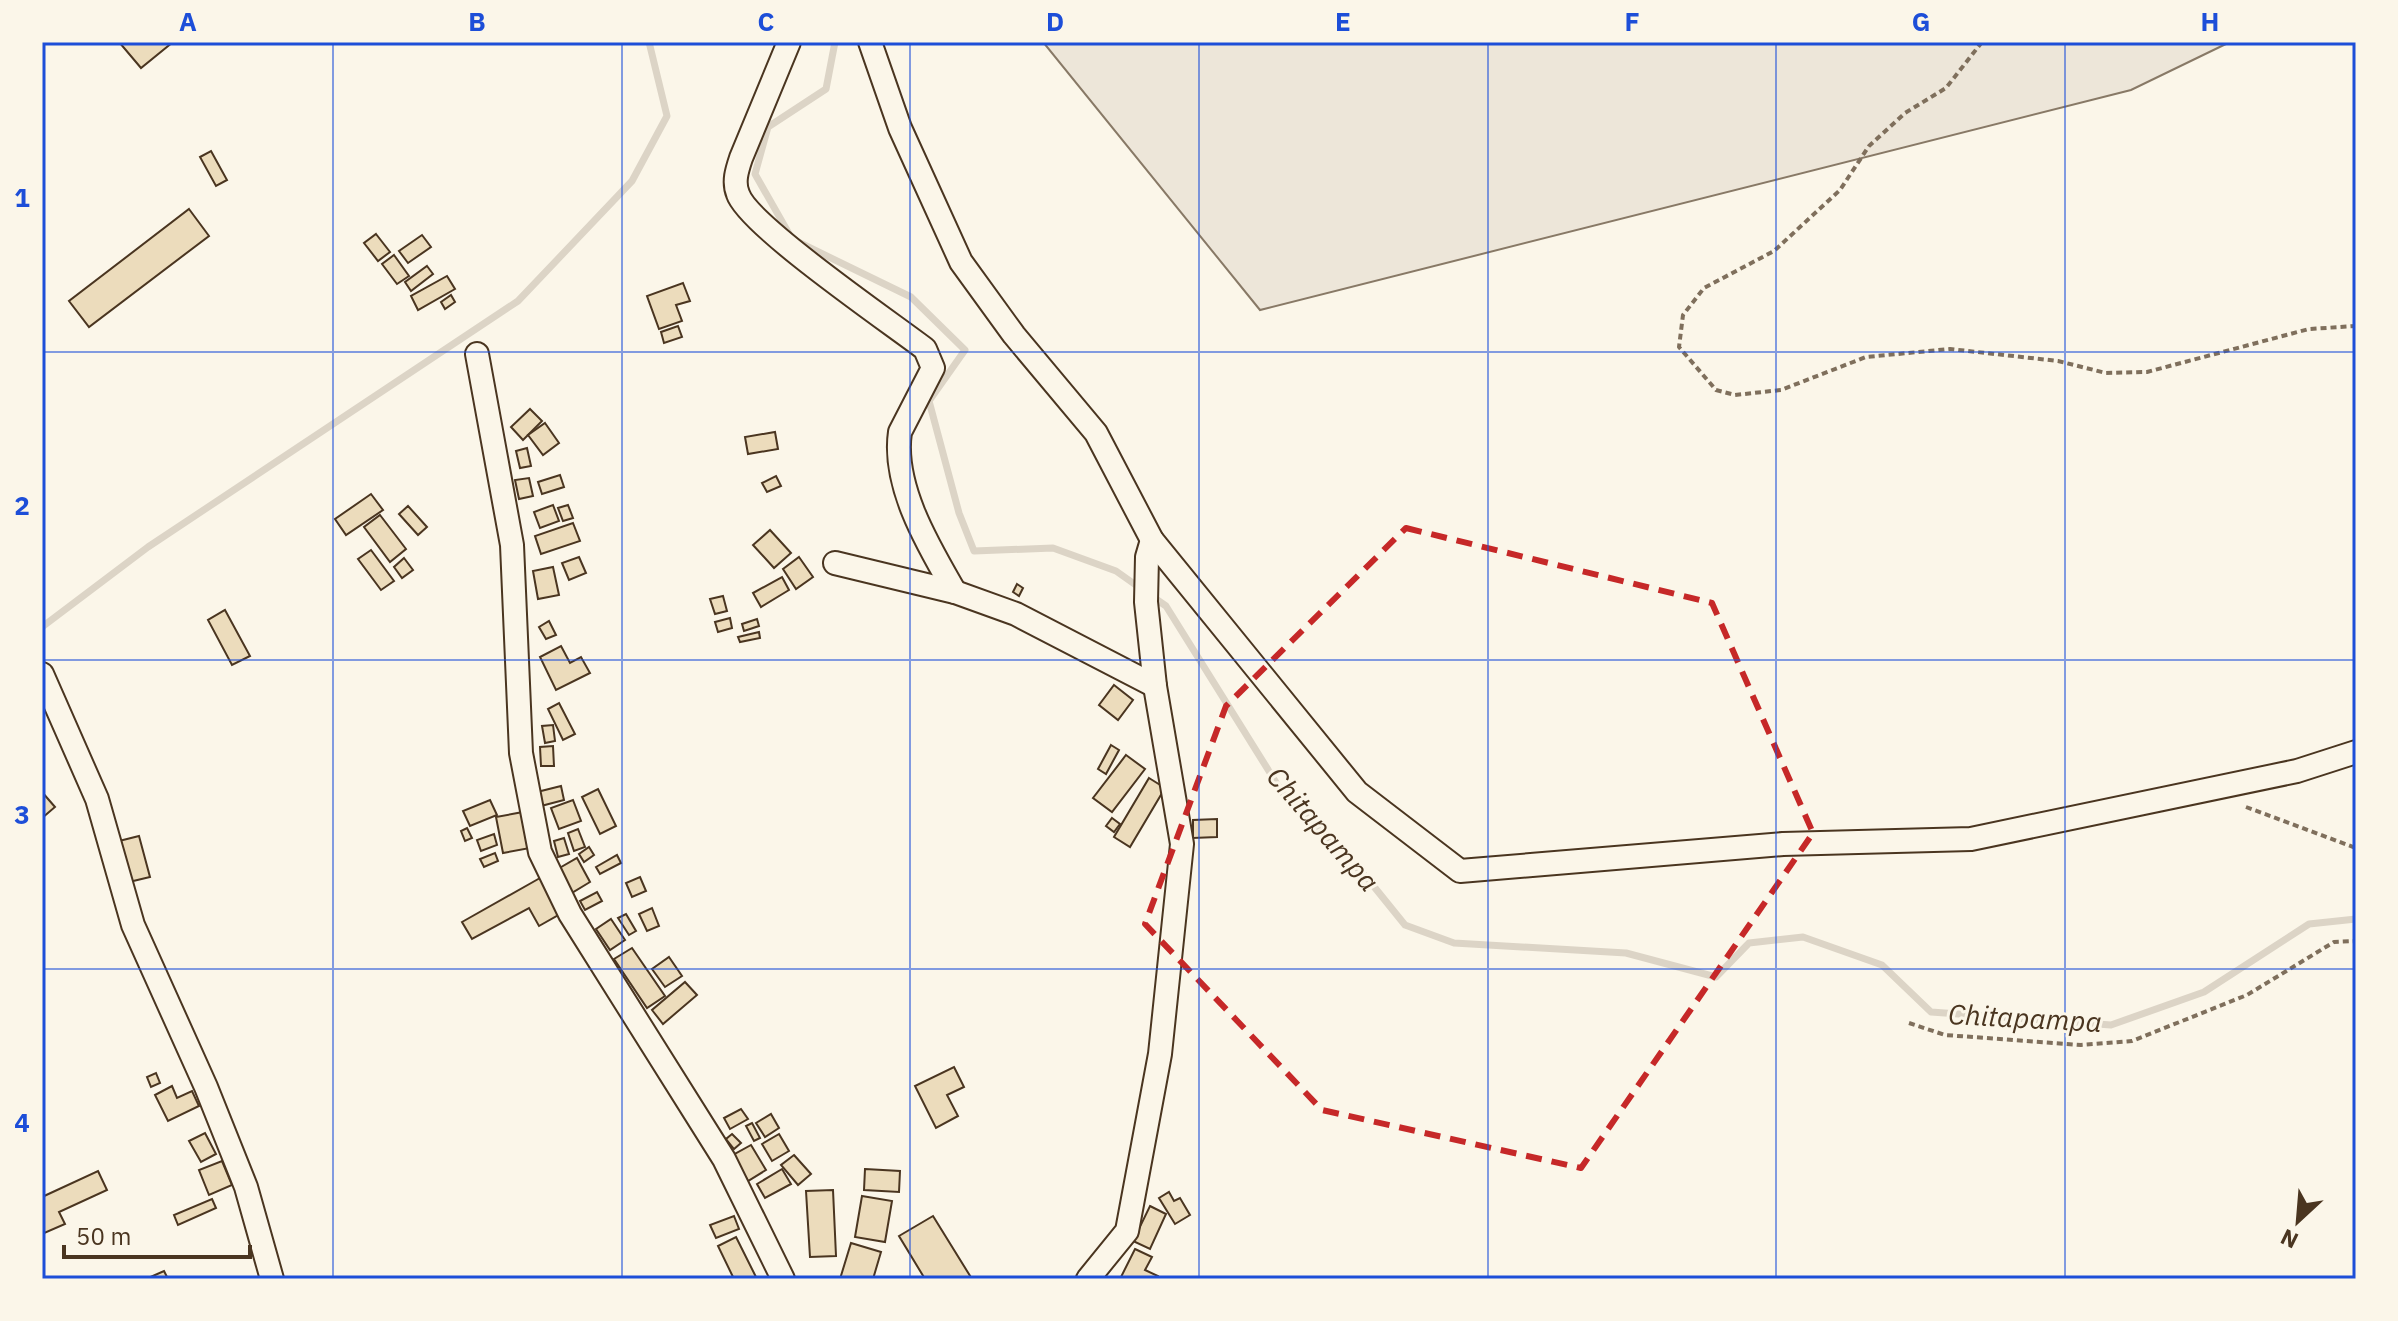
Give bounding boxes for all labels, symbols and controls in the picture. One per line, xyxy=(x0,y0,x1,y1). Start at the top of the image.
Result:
text: A xyxy=(179,4,197,38)
text: B xyxy=(468,4,486,38)
text: C xyxy=(758,4,775,38)
text: D xyxy=(1046,4,1064,38)
text: E xyxy=(1335,4,1351,38)
text: F xyxy=(1624,4,1640,38)
text: G xyxy=(1912,4,1930,38)
text: H xyxy=(2201,4,2219,38)
text: 1 xyxy=(14,180,30,214)
text: 2 xyxy=(14,488,30,522)
water label: Chitapampa xyxy=(1259,759,1388,899)
text: 3 xyxy=(14,797,30,831)
water label: Chitapampa xyxy=(1947,995,2103,1040)
text: 4 xyxy=(14,1105,30,1139)
north arrow xyxy=(2258,1181,2338,1261)
scale bar xyxy=(64,1209,250,1259)
text: 50 m xyxy=(76,1220,131,1252)
text: N xyxy=(2275,1223,2303,1256)

